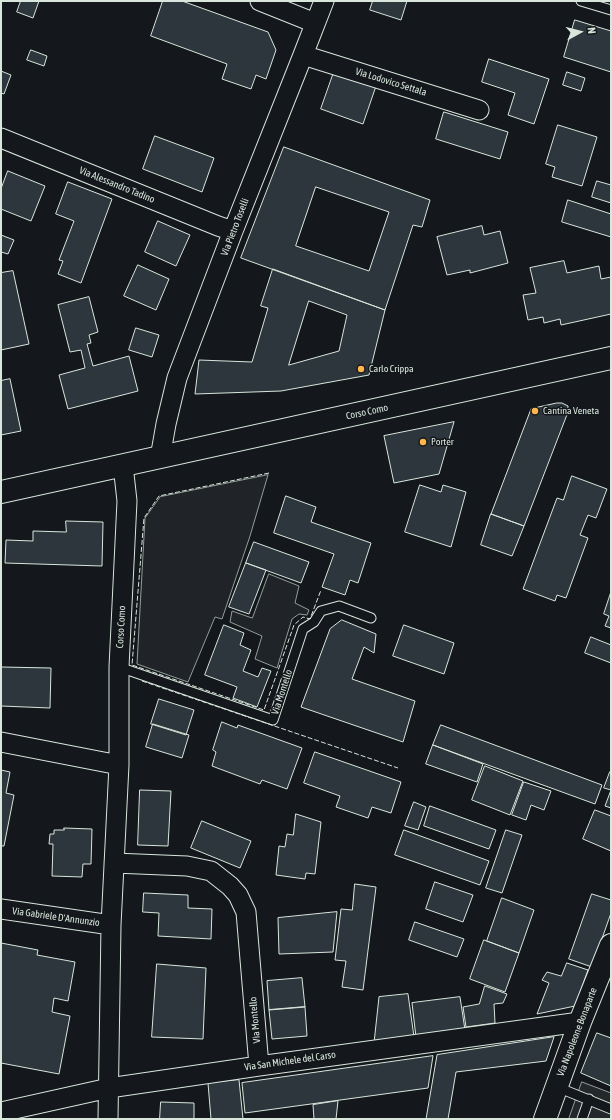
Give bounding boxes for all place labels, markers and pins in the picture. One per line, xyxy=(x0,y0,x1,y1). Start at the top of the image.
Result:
place label: Carlo Crippa xyxy=(369,363,414,375)
marker: Carlo Crippa xyxy=(356,364,366,374)
place label: Cantina Veneta xyxy=(543,405,599,417)
marker: Cantina Veneta xyxy=(530,406,540,416)
place label: Porter xyxy=(431,436,454,448)
marker: Porter xyxy=(418,437,428,447)

